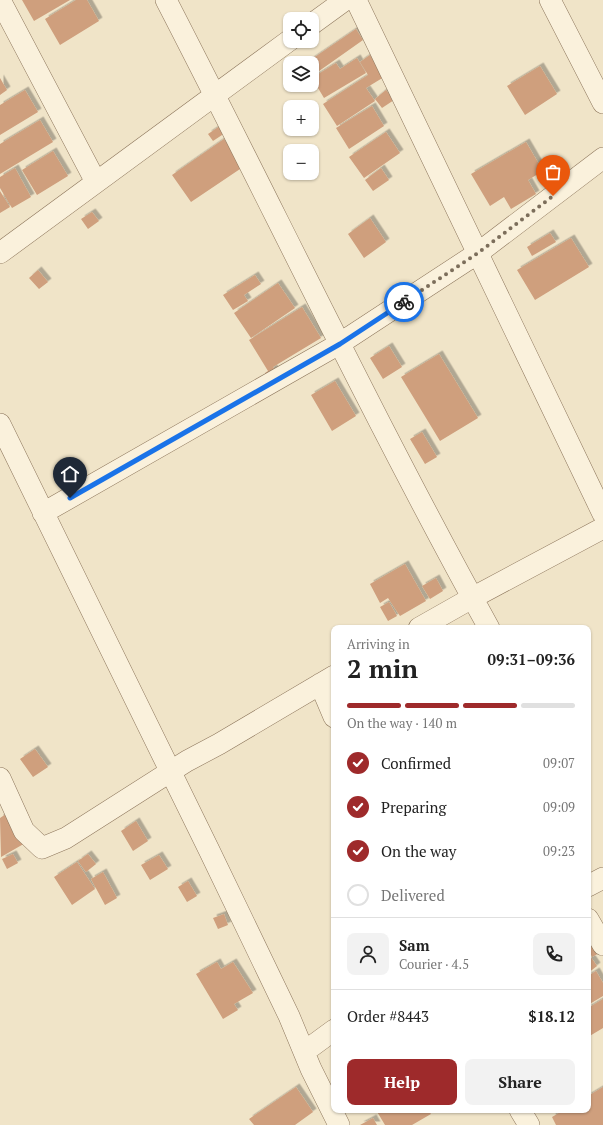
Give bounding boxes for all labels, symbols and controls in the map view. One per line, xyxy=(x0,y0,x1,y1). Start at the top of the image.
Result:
map controls xyxy=(283,12,319,180)
button: locate xyxy=(283,12,319,48)
button: layers xyxy=(283,56,319,92)
button: + xyxy=(283,100,319,136)
button: − xyxy=(283,144,319,180)
pin xyxy=(536,155,570,196)
icon: bag xyxy=(542,161,564,183)
courier xyxy=(384,282,424,322)
icon: bike xyxy=(393,291,415,313)
pin xyxy=(53,457,87,498)
icon: home xyxy=(59,463,81,485)
text: Arriving in xyxy=(347,635,410,653)
text: 09:31–09:36 xyxy=(488,649,575,669)
text: 2 min xyxy=(347,651,418,685)
text: On the way · 140 m xyxy=(347,714,457,732)
icon: check xyxy=(347,752,369,774)
text: Confirmed xyxy=(381,753,451,773)
text: 09:07 xyxy=(543,754,575,772)
icon: check xyxy=(347,796,369,818)
text: Preparing xyxy=(381,797,446,817)
text: 09:09 xyxy=(543,798,575,816)
icon: check xyxy=(347,840,369,862)
text: On the way xyxy=(381,841,456,861)
text: 09:23 xyxy=(543,842,575,860)
text: Delivered xyxy=(381,885,445,905)
button: person xyxy=(347,933,389,975)
button: phone xyxy=(533,933,575,975)
text: Sam xyxy=(399,935,430,955)
text: Courier · 4.5 xyxy=(399,955,469,973)
text: Order #8443 xyxy=(347,1006,429,1026)
text: $18.12 xyxy=(528,1006,575,1026)
button: Help xyxy=(347,1059,457,1105)
button: Share xyxy=(465,1059,575,1105)

